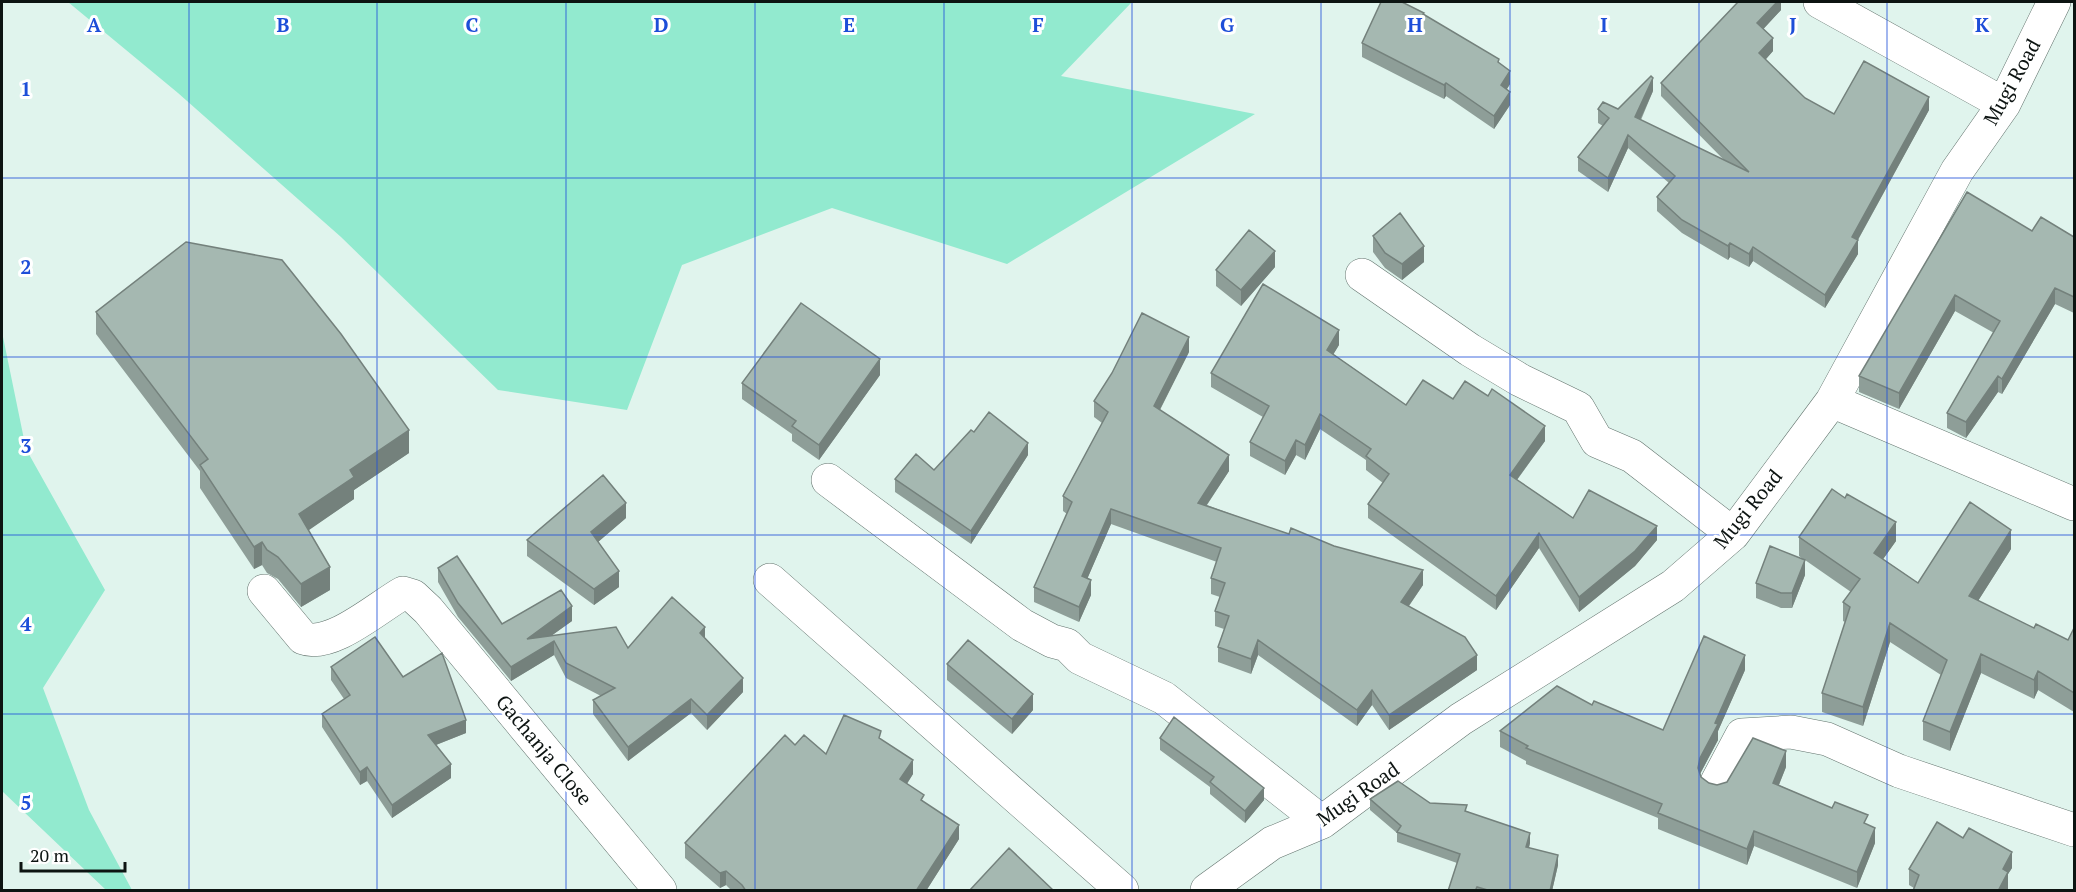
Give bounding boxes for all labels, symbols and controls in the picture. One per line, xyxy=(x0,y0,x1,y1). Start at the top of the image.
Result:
text: A xyxy=(87,11,102,38)
text: B xyxy=(277,11,290,38)
text: C xyxy=(465,11,479,38)
text: D xyxy=(654,11,668,38)
text: E xyxy=(843,11,855,38)
text: F xyxy=(1032,11,1044,38)
text: G xyxy=(1220,11,1234,38)
text: H xyxy=(1407,11,1423,38)
text: I xyxy=(1600,11,1608,38)
text: J xyxy=(1789,11,1797,38)
text: K xyxy=(1975,11,1990,38)
street label: Mugi Road xyxy=(1977,34,2046,130)
text: 1 xyxy=(20,75,32,102)
text: 2 xyxy=(20,253,32,280)
text: 3 xyxy=(20,432,32,459)
street label: Mugi Road xyxy=(1707,463,1788,554)
text: 4 xyxy=(20,610,32,637)
street label: Gachanja Close xyxy=(490,689,599,811)
street label: Mugi Road xyxy=(1311,755,1404,832)
text: 5 xyxy=(20,789,32,816)
scale bar xyxy=(21,835,124,873)
text: 20 m xyxy=(30,843,70,867)

